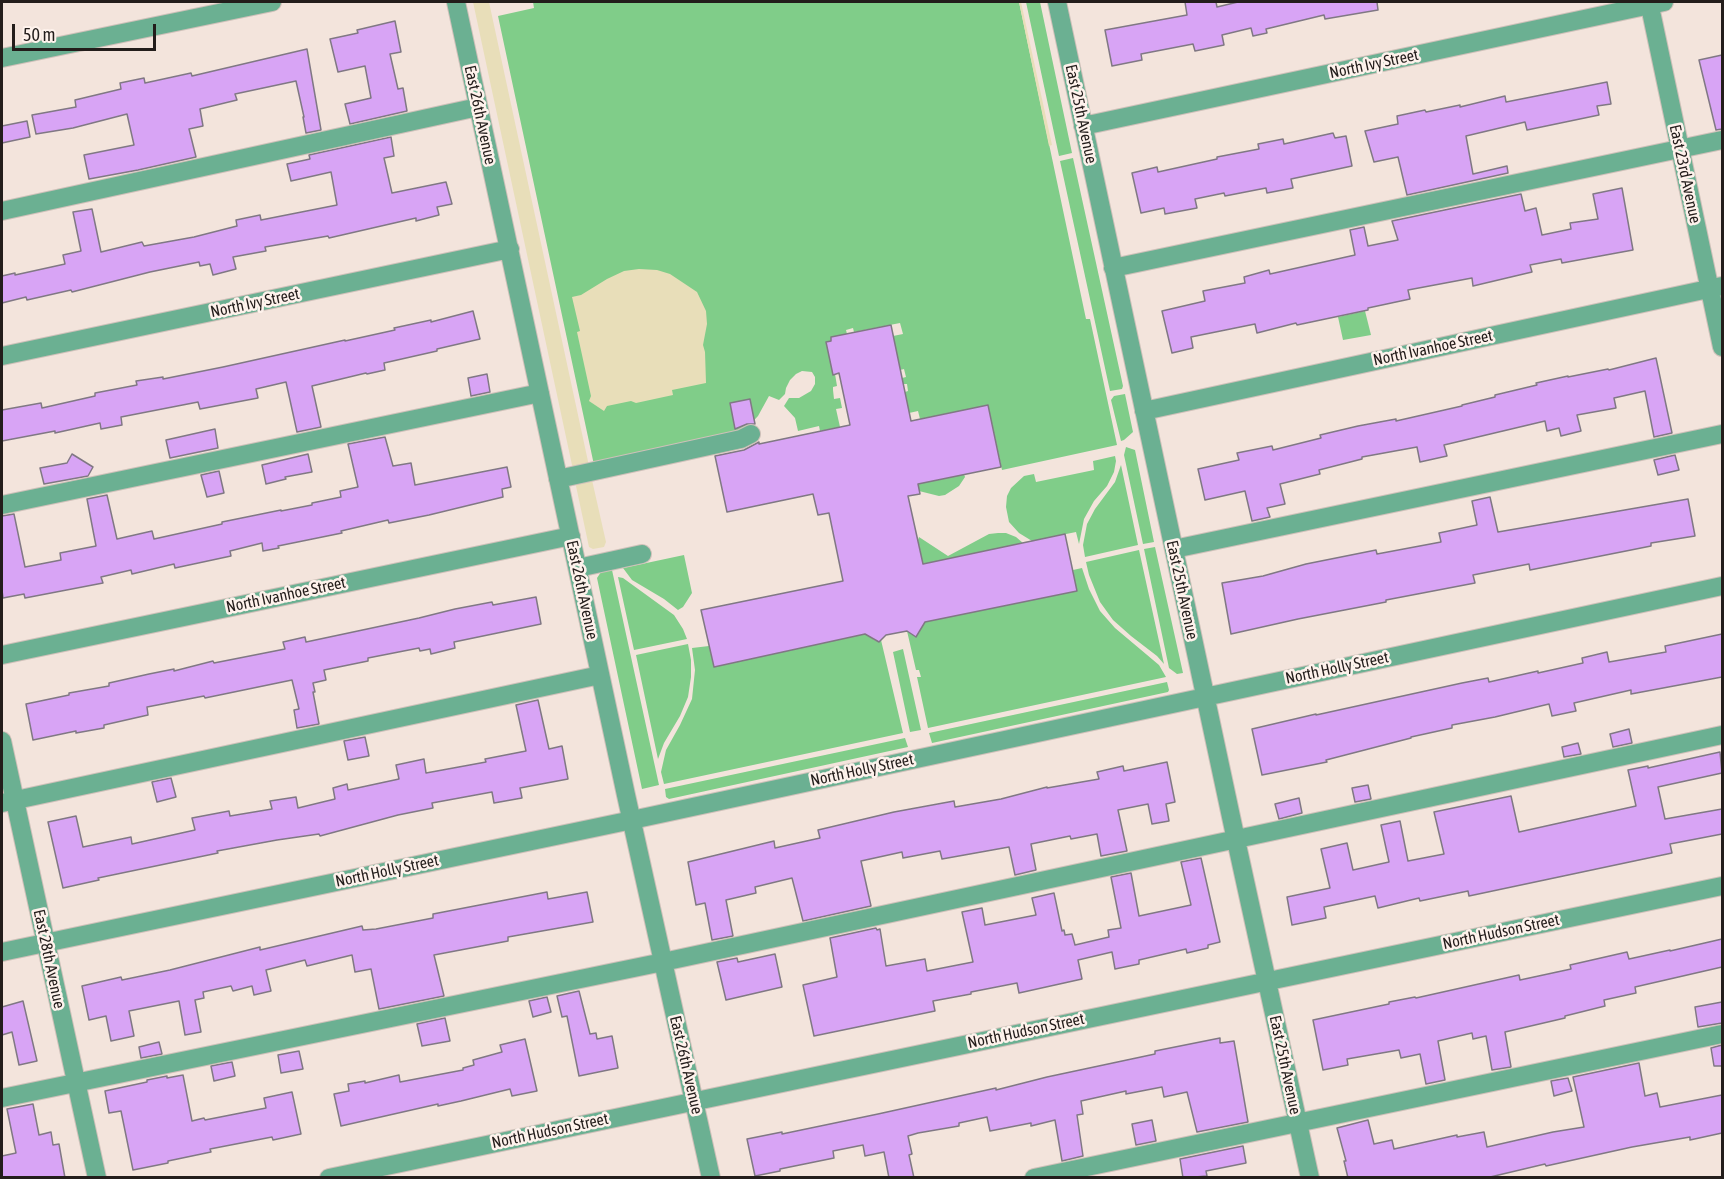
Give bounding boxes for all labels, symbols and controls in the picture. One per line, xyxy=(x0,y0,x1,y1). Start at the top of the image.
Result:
scale bar xyxy=(15,12,159,50)
text: 50 m xyxy=(23,24,55,45)
street label: North Ivy Street xyxy=(1328,45,1420,83)
street label: East 25th Avenue xyxy=(1061,63,1101,165)
street label: East 26th Avenue xyxy=(460,64,500,166)
street label: East 23rd Avenue xyxy=(1665,123,1705,225)
street label: North Ivy Street xyxy=(209,284,301,322)
street label: North Ivanhoe Street xyxy=(1372,326,1494,370)
street label: East 26th Avenue xyxy=(562,539,602,641)
street label: East 25th Avenue xyxy=(1162,539,1202,641)
street label: North Ivanhoe Street xyxy=(225,573,347,617)
street label: North Holly Street xyxy=(1284,648,1390,688)
street label: North Holly Street xyxy=(809,750,915,790)
street label: North Holly Street xyxy=(334,851,440,891)
street label: East 28th Avenue xyxy=(29,908,69,1010)
street label: North Hudson Street xyxy=(1441,910,1561,954)
street label: North Hudson Street xyxy=(966,1009,1086,1053)
street label: East 26th Avenue xyxy=(665,1014,707,1116)
street label: East 25th Avenue xyxy=(1265,1014,1305,1116)
street label: North Hudson Street xyxy=(490,1109,610,1153)

